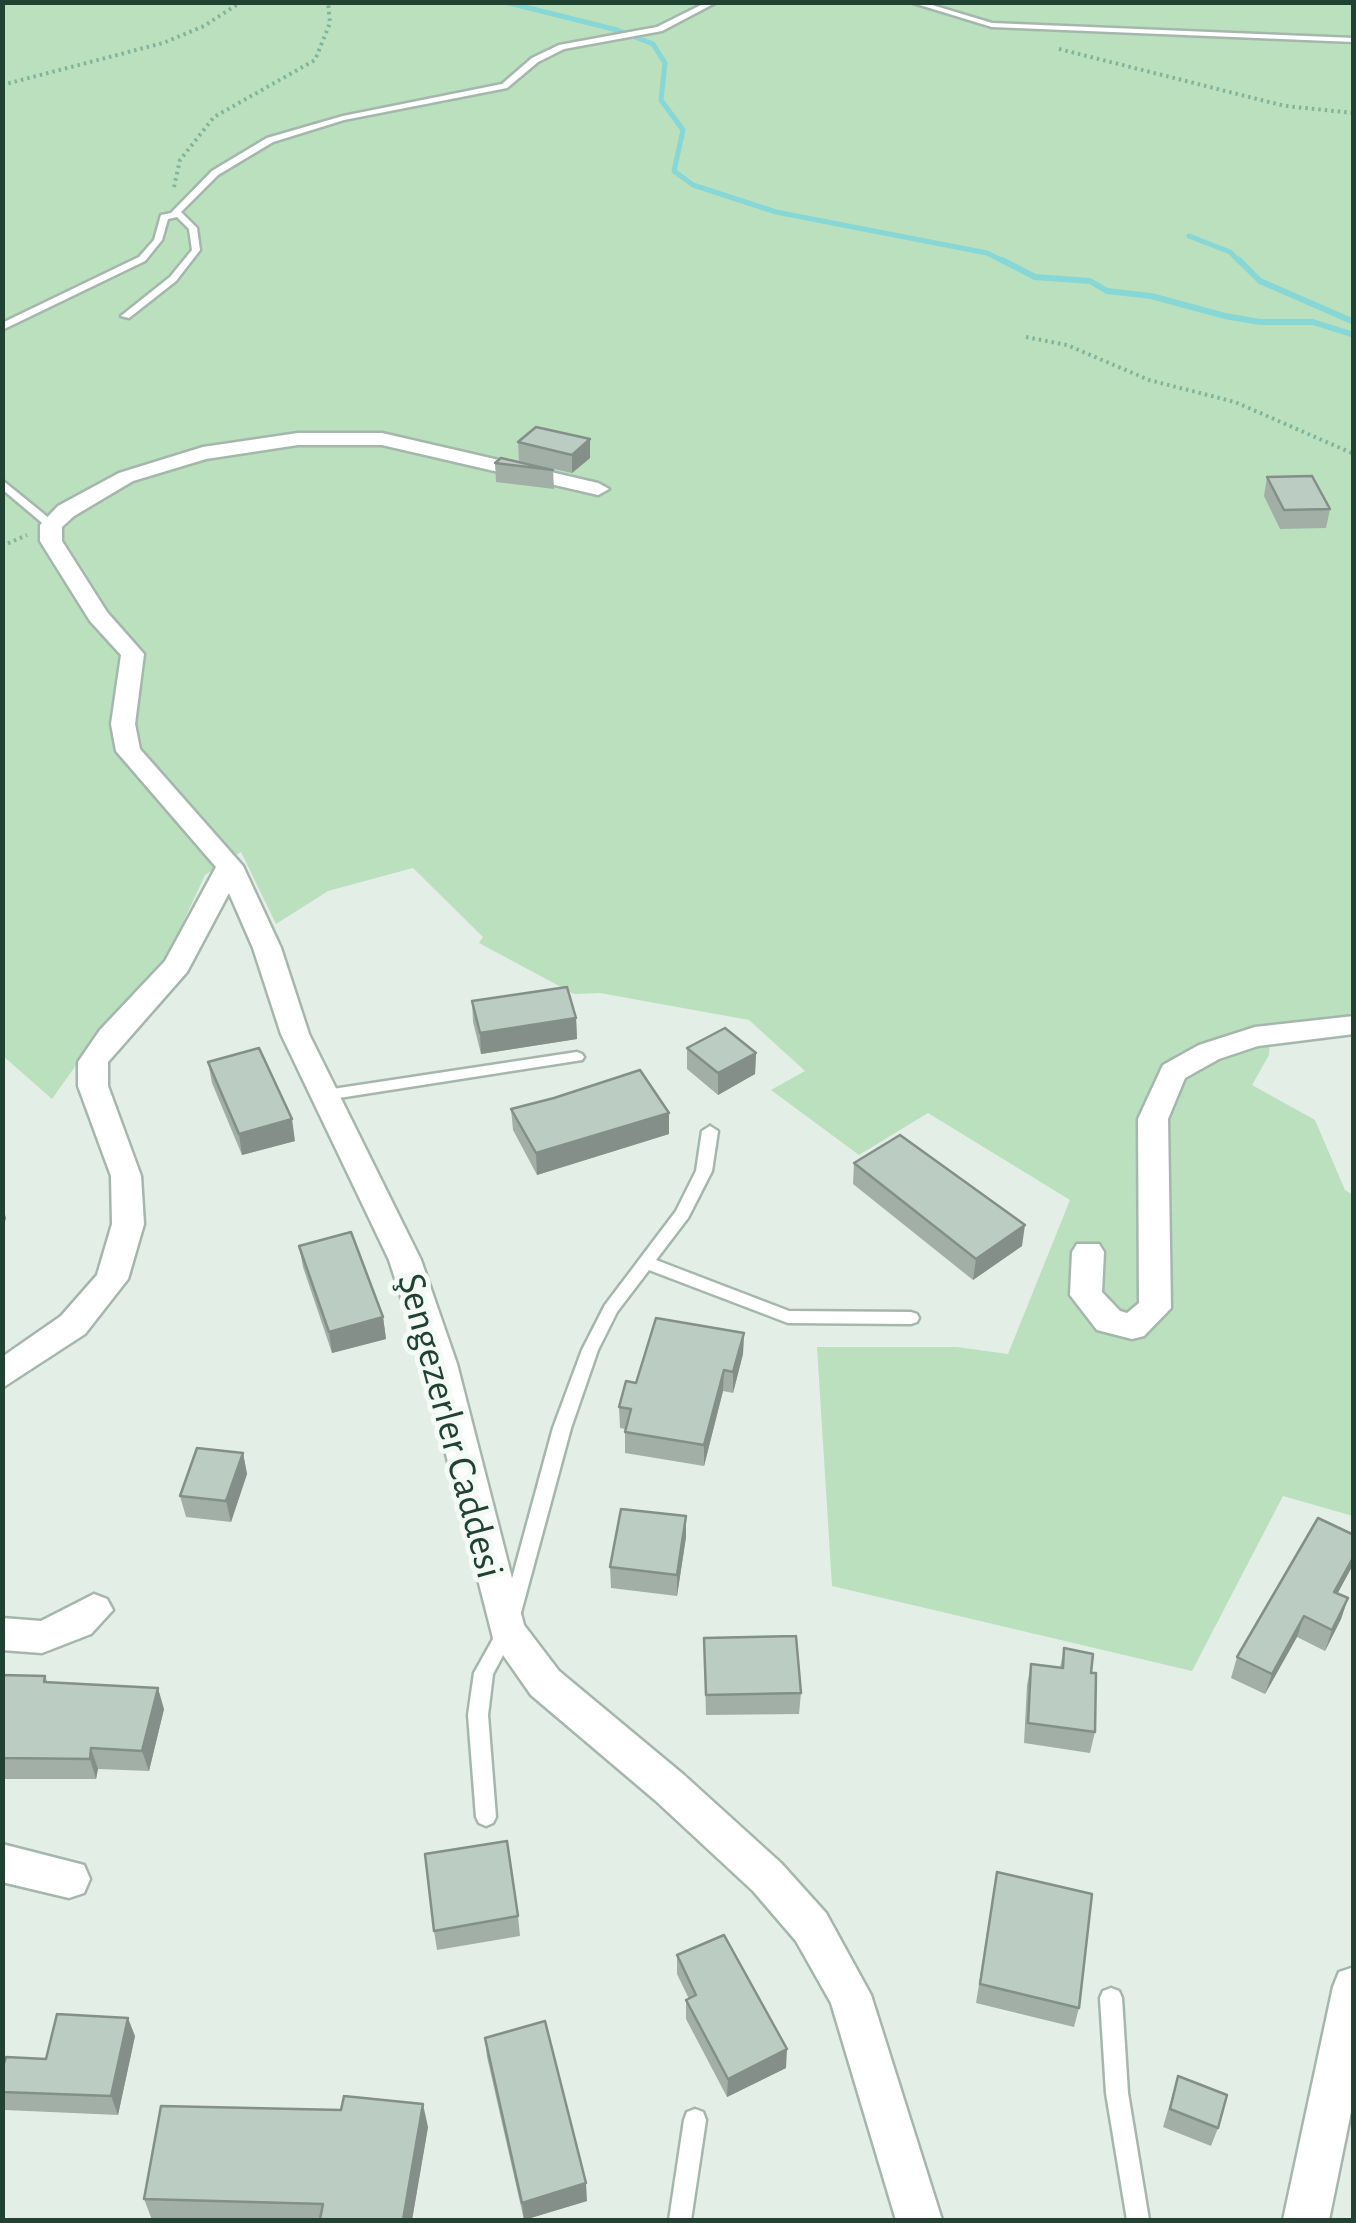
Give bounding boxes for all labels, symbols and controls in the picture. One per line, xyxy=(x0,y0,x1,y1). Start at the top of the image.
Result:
street label: Şengezerler Caddesi xyxy=(386,1268,514,1584)

